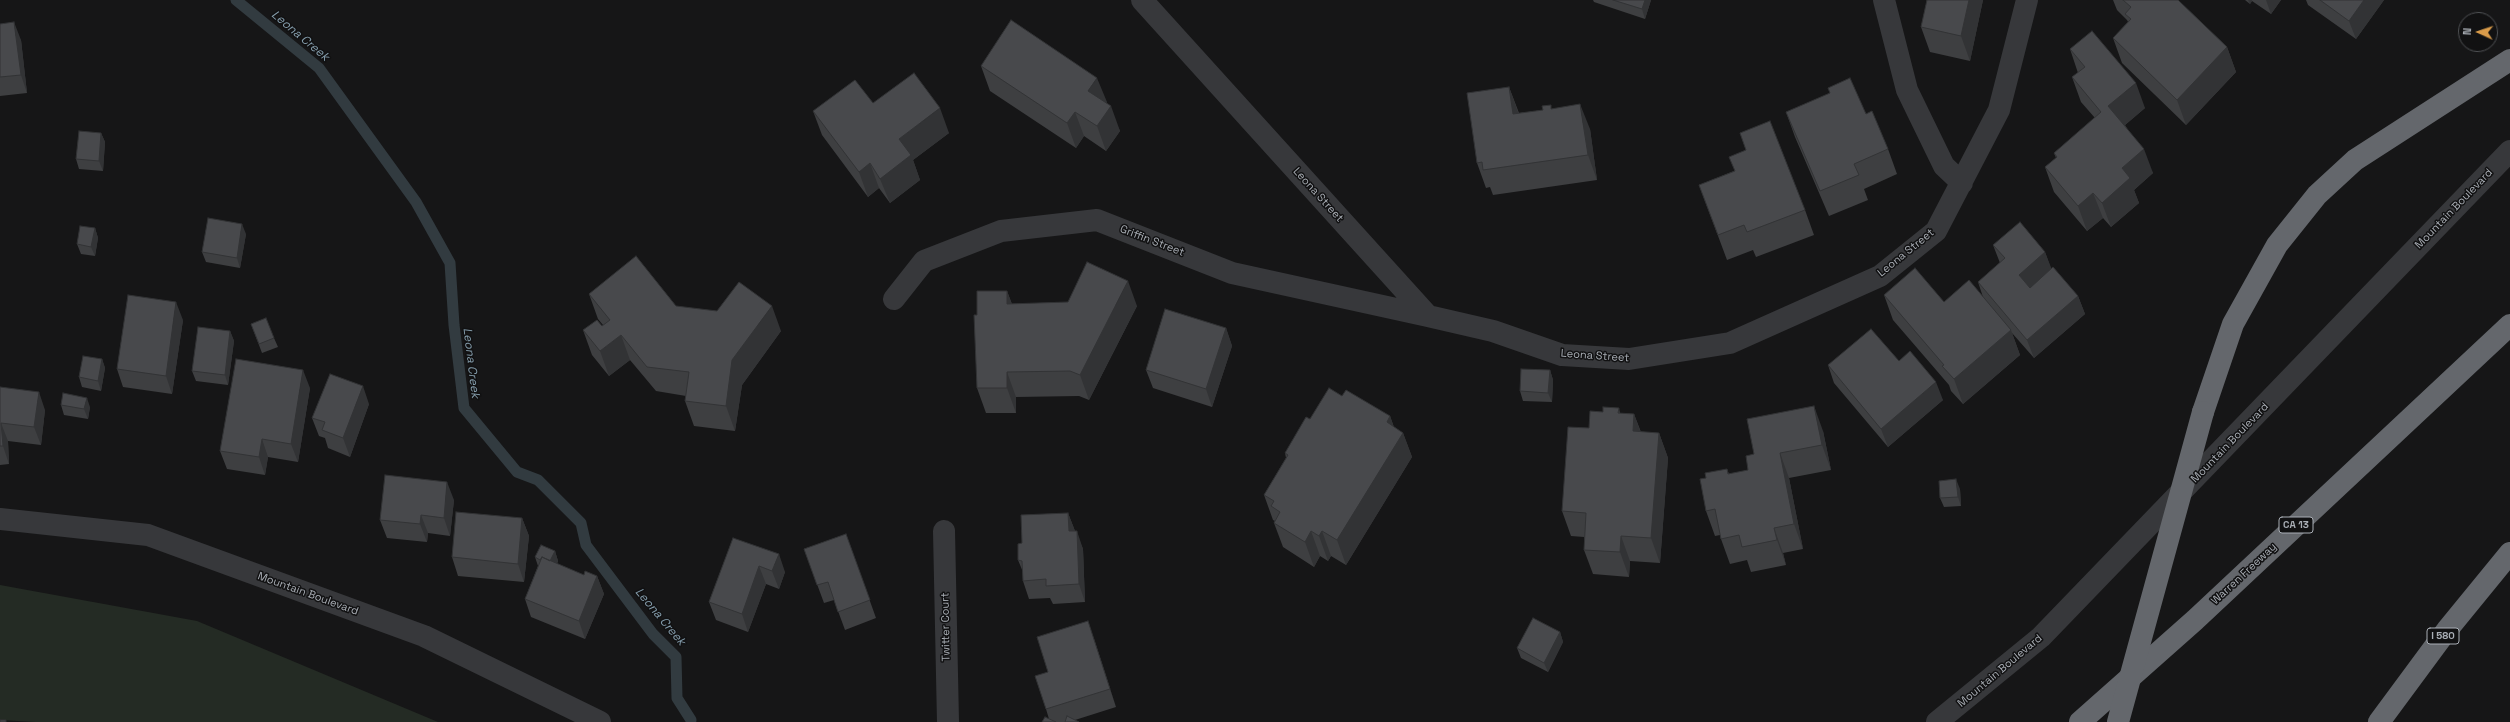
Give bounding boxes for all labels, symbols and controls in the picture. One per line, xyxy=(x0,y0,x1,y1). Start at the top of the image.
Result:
water label: Leona Creek xyxy=(268,8,332,64)
north arrow xyxy=(2458,12,2498,52)
text: N xyxy=(2460,27,2474,35)
street label: Leona Street xyxy=(1290,165,1346,225)
street label: Mountain Boulevard xyxy=(2412,166,2496,252)
street label: Griffin Street xyxy=(1118,223,1186,259)
street label: Leona Street xyxy=(1875,226,1937,280)
water label: Leona Creek xyxy=(460,327,482,399)
street label: Leona Street xyxy=(1560,347,1630,365)
street label: Mountain Boulevard xyxy=(2188,400,2272,486)
road number: CA 13 xyxy=(2279,517,2313,533)
street label: Warren Freeway xyxy=(2209,540,2279,608)
street label: Mountain Boulevard xyxy=(256,570,360,618)
water label: Leona Creek xyxy=(632,585,688,649)
street label: Twitter Court xyxy=(939,592,953,662)
road number: I 580 xyxy=(2427,628,2459,644)
street label: Mountain Boulevard xyxy=(1955,632,2045,710)

